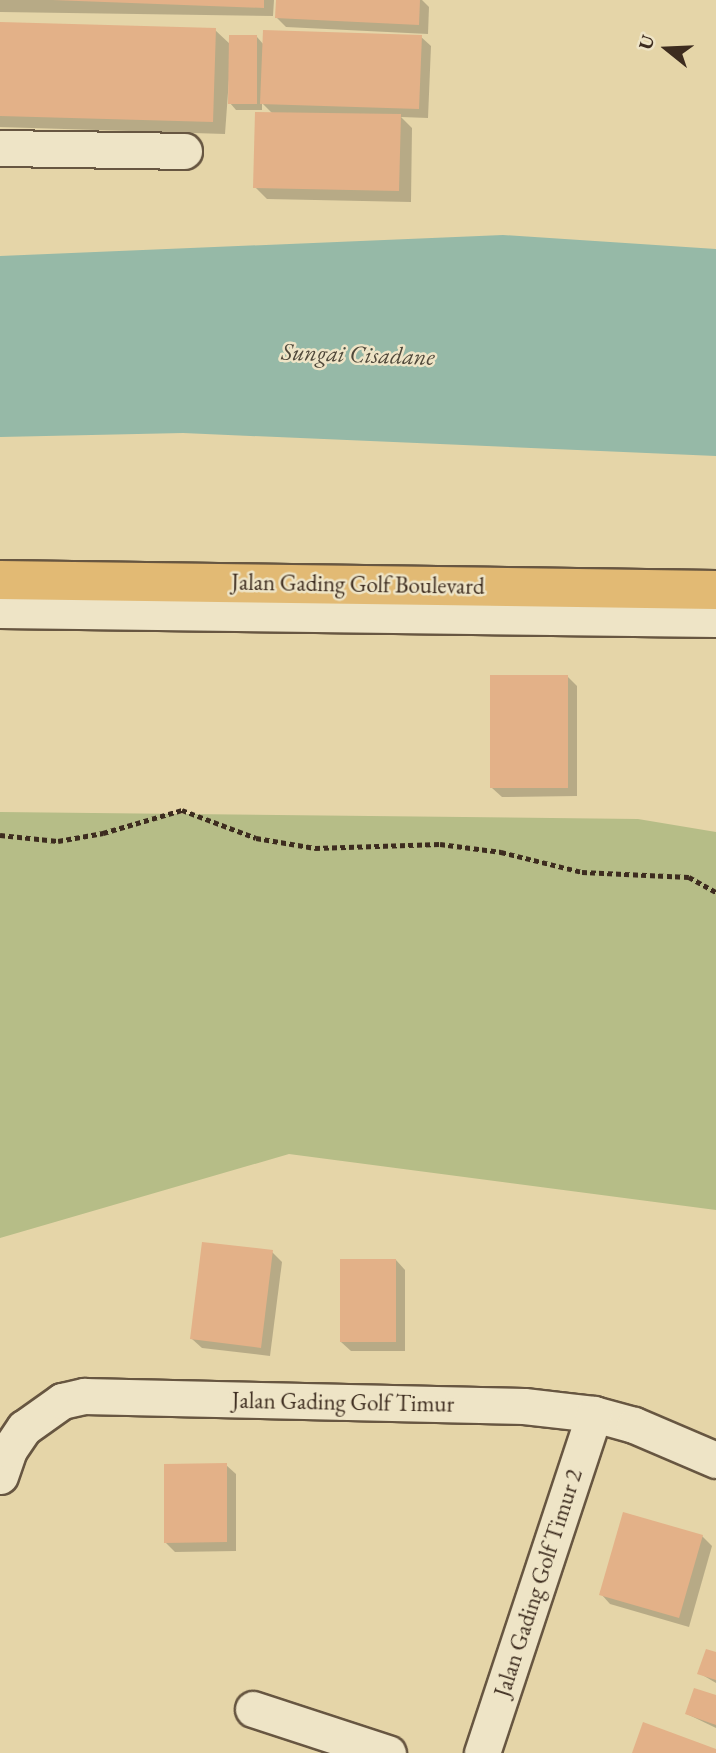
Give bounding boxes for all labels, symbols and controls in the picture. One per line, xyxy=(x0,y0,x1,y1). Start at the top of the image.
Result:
north arrow xyxy=(632,14,702,84)
text: U xyxy=(632,32,661,53)
water label: Sungai Cisadane xyxy=(281,337,435,371)
street label: Jalan Gading Golf Boulevard xyxy=(231,568,485,600)
street label: Jalan Gading Golf Timur xyxy=(232,1386,454,1418)
street label: Jalan Gading Golf Timur 2 xyxy=(488,1466,588,1700)

